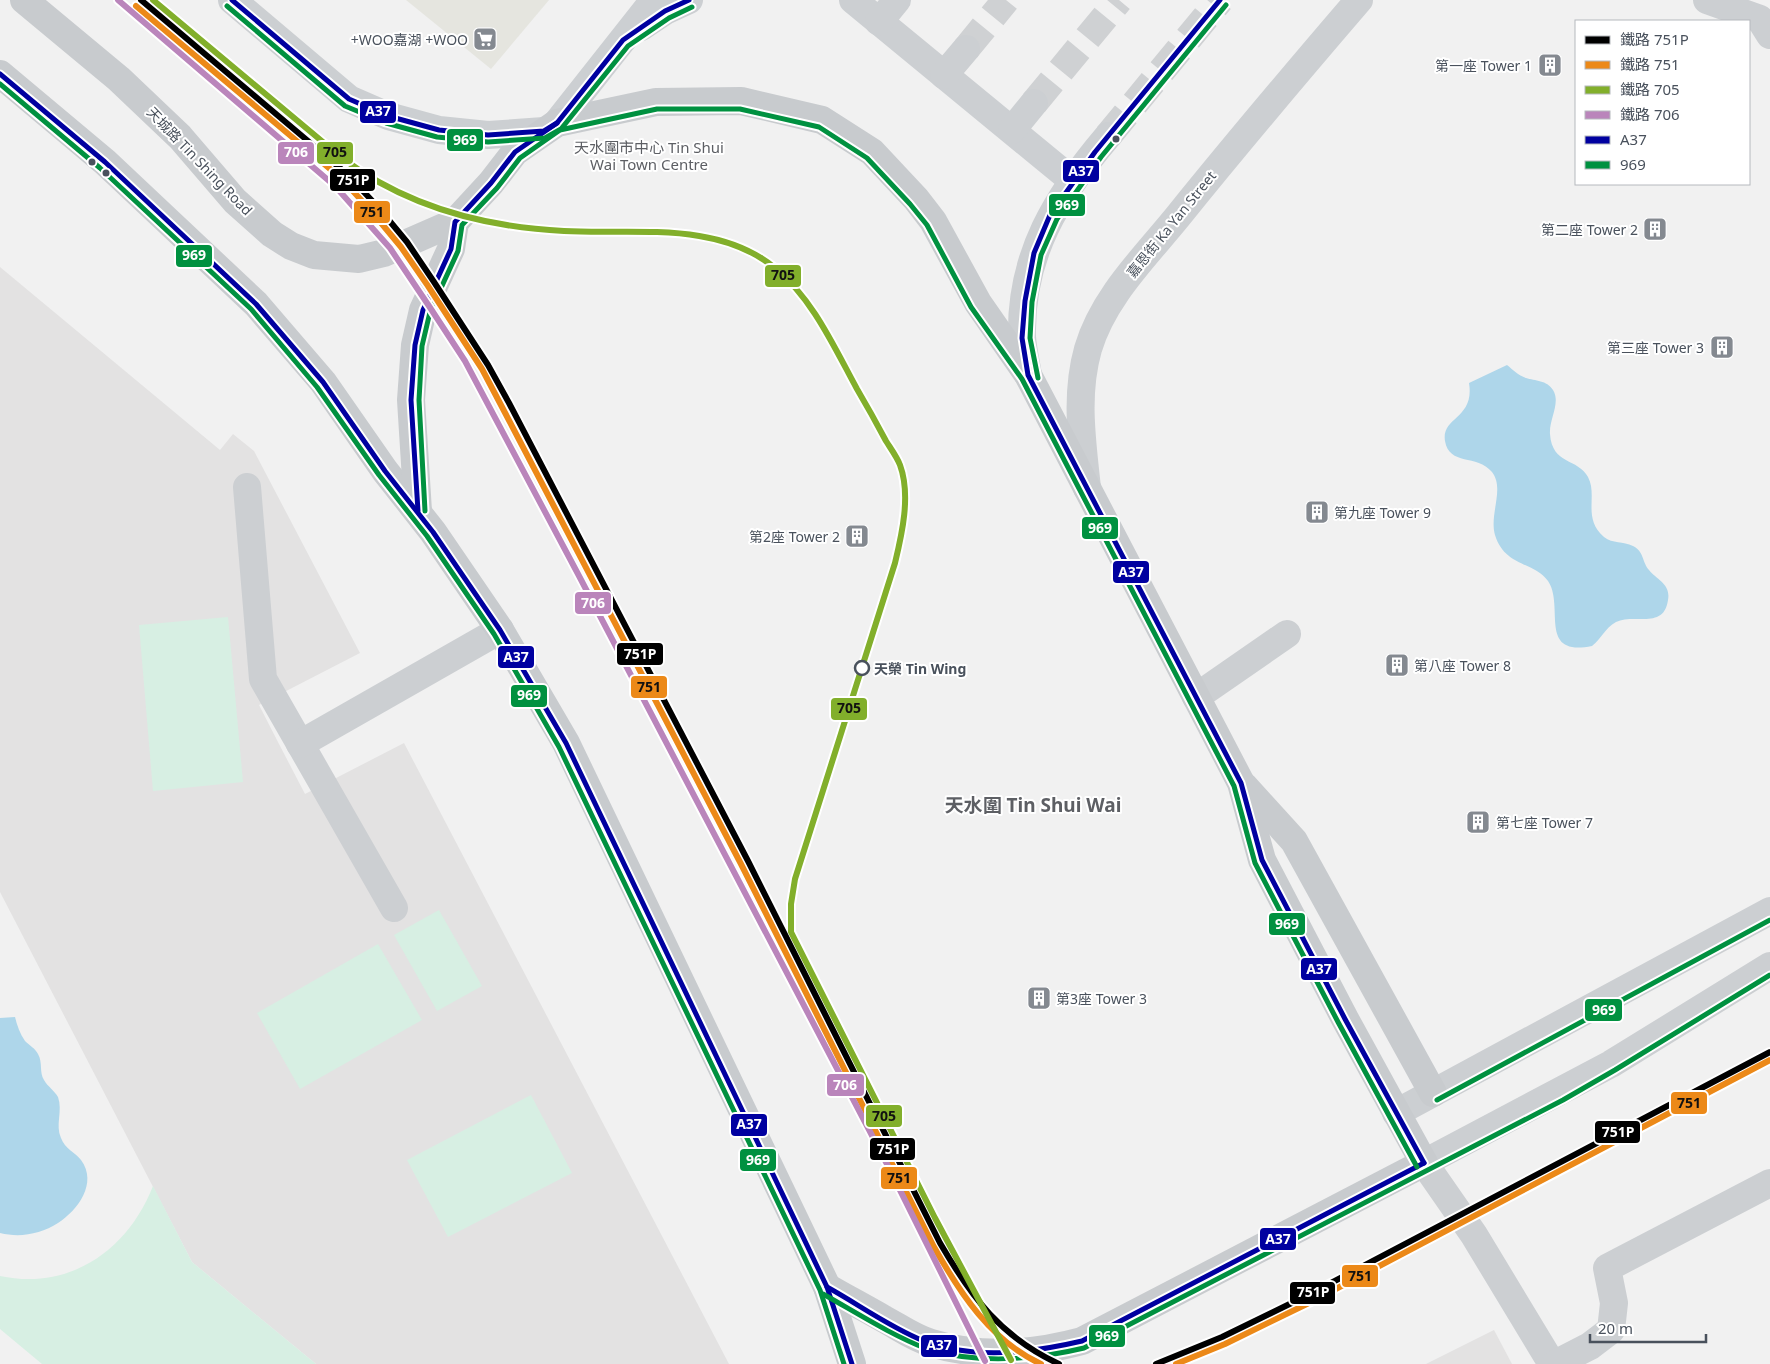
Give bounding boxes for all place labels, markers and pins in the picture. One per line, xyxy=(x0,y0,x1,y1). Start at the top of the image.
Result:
supermarket icon: +WOO嘉湖 +WOO xyxy=(472,26,498,52)
place label: +WOO嘉湖 +WOO xyxy=(351,30,468,49)
building icon: 第一座 Tower 1 xyxy=(1537,52,1563,78)
place label: 第一座 Tower 1 xyxy=(1435,56,1532,75)
unlabelled marker xyxy=(1111,134,1121,144)
unlabelled marker xyxy=(87,157,97,167)
unlabelled marker xyxy=(101,168,111,178)
building icon: 第二座 Tower 2 xyxy=(1642,216,1668,242)
place label: 第二座 Tower 2 xyxy=(1541,220,1638,239)
building icon: 第三座 Tower 3 xyxy=(1709,334,1735,360)
place label: 第三座 Tower 3 xyxy=(1607,338,1704,357)
building icon: 第九座 Tower 9 xyxy=(1304,499,1330,525)
place label: 第九座 Tower 9 xyxy=(1334,503,1431,522)
building icon: 第2座 Tower 2 xyxy=(844,523,870,549)
place label: 第2座 Tower 2 xyxy=(749,527,840,546)
building icon: 第八座 Tower 8 xyxy=(1384,652,1410,678)
place label: 第八座 Tower 8 xyxy=(1414,656,1511,675)
place label: 天榮 Tin Wing xyxy=(874,659,966,678)
marker: 天榮 Tin Wing xyxy=(854,660,870,676)
building icon: 第七座 Tower 7 xyxy=(1465,809,1491,835)
place label: 第七座 Tower 7 xyxy=(1496,813,1593,832)
building icon: 第3座 Tower 3 xyxy=(1026,985,1052,1011)
place label: 第3座 Tower 3 xyxy=(1056,989,1147,1008)

